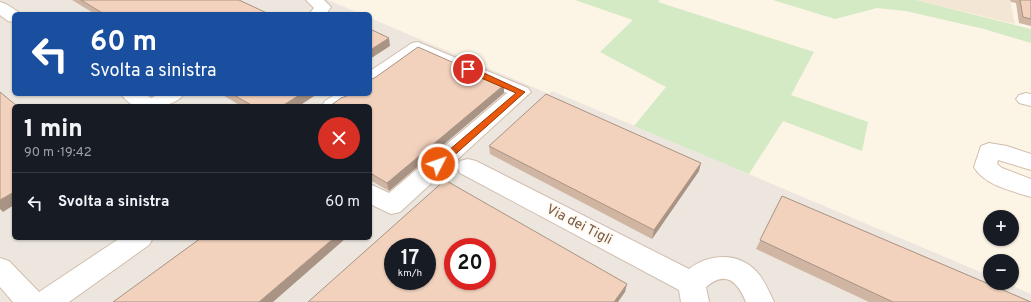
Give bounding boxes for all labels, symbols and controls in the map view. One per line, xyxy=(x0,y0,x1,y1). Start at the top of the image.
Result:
text: 60 m xyxy=(90,25,157,61)
icon: left xyxy=(24,28,76,80)
pin xyxy=(451,52,485,86)
icon: arrive xyxy=(457,58,479,80)
text: Svolta a sinistra xyxy=(90,60,217,83)
text: 1 min xyxy=(24,115,83,145)
button: close xyxy=(318,117,360,159)
position arrow xyxy=(417,143,459,185)
text: 90 m · 19:42 xyxy=(24,145,92,161)
icon: left xyxy=(24,192,46,214)
text: Svolta a sinistra xyxy=(58,193,169,212)
text: 60 m xyxy=(325,193,360,212)
street label: Via dei Tigli xyxy=(543,201,615,249)
map controls xyxy=(983,210,1019,290)
button: + xyxy=(983,210,1019,246)
speed limit sign: 20 xyxy=(444,238,496,290)
text: 17 xyxy=(401,246,419,272)
button: − xyxy=(983,254,1019,290)
text: km/h xyxy=(398,267,422,280)

